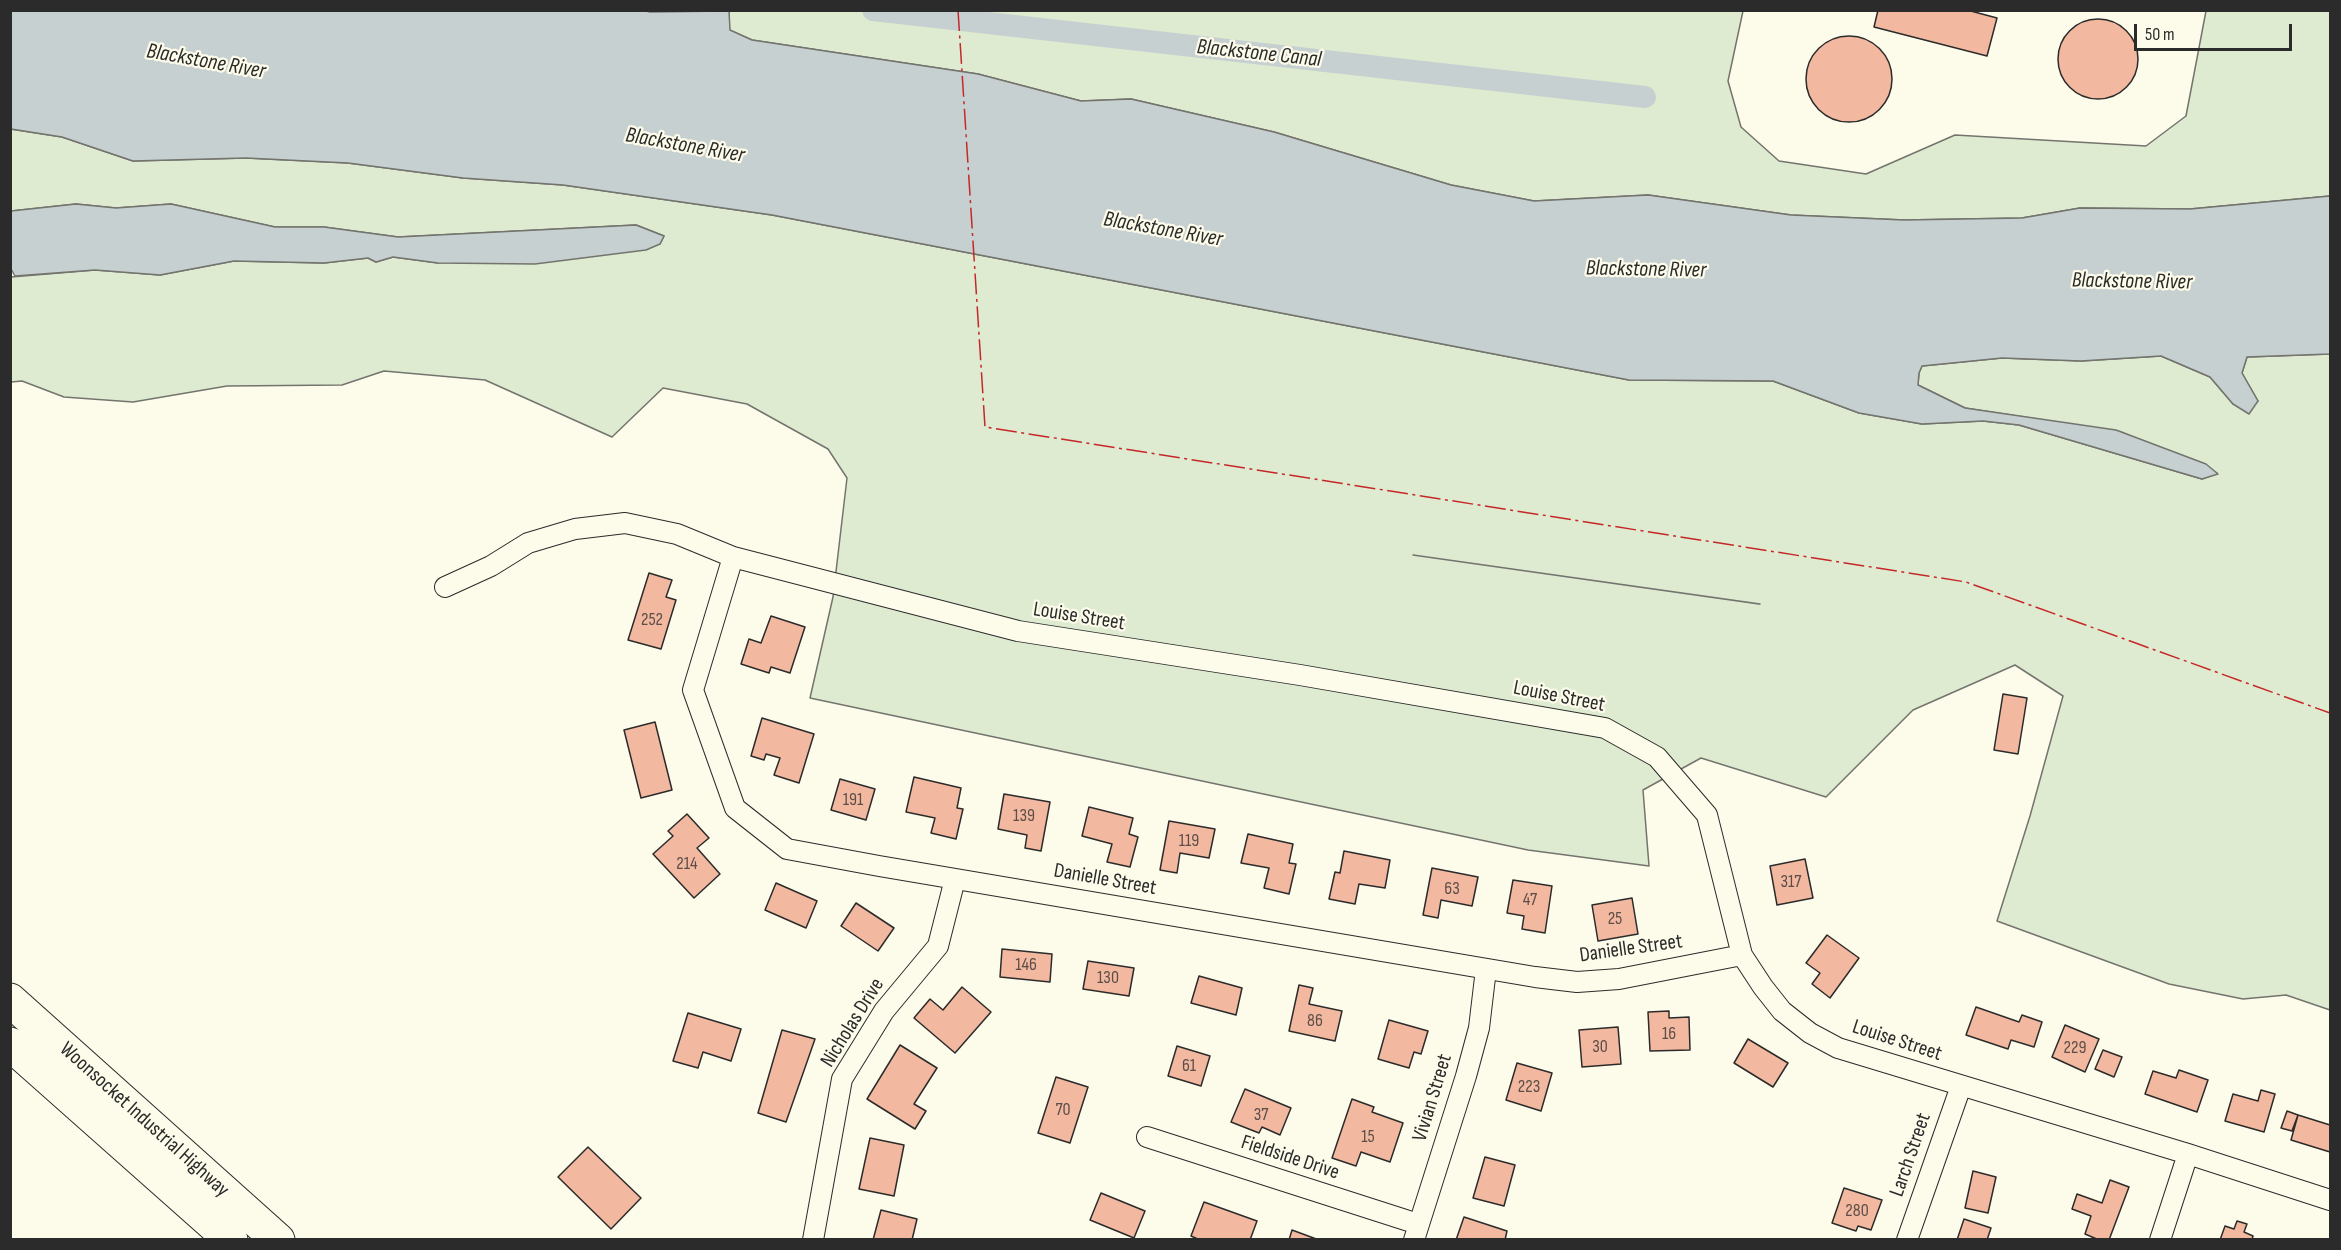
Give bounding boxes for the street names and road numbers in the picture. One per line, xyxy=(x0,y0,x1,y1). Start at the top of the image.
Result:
street label: Louise Street xyxy=(1031,597,1127,637)
street label: Louise Street xyxy=(1511,676,1607,718)
street label: Danielle Street xyxy=(1052,859,1158,901)
street label: Danielle Street xyxy=(1578,929,1684,969)
street label: Nicholas Drive xyxy=(816,974,890,1072)
street label: Louise Street xyxy=(1849,1015,1945,1067)
street label: Woonsocket Industrial Highway xyxy=(54,1037,234,1203)
street label: Vivian Street xyxy=(1408,1051,1458,1145)
street label: Larch Street xyxy=(1885,1110,1937,1200)
street label: Fieldside Drive xyxy=(1238,1130,1342,1186)

